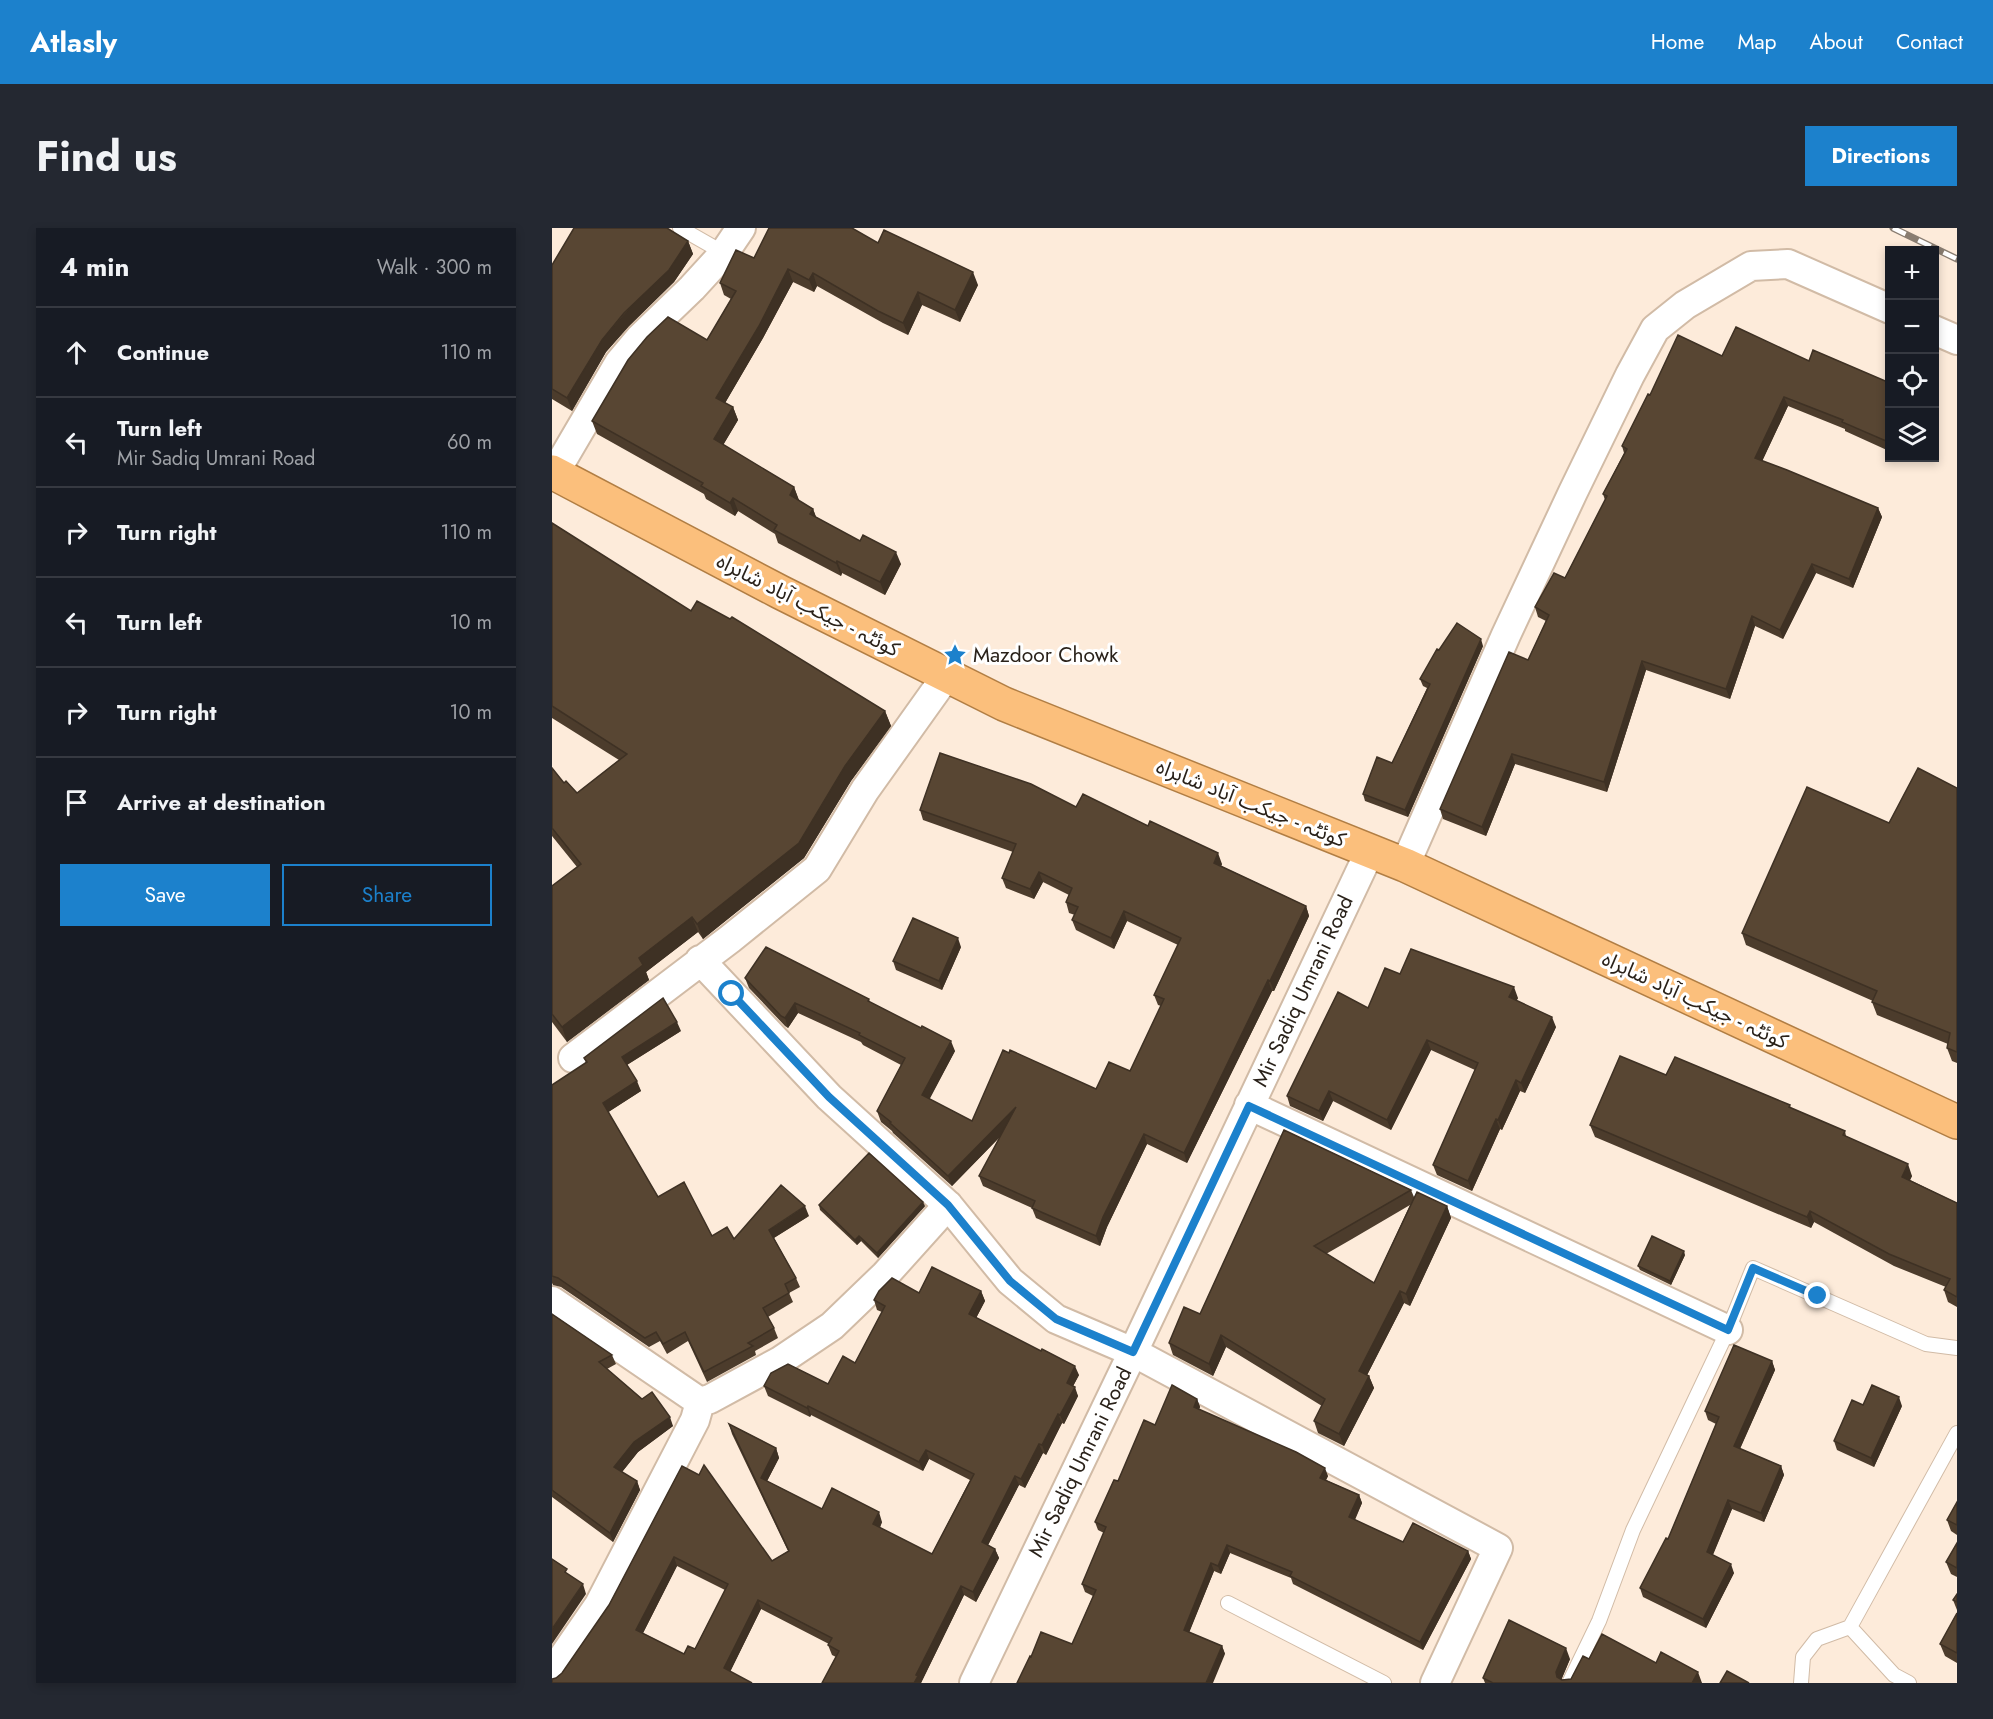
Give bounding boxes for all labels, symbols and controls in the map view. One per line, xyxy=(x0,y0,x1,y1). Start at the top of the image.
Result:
text: Atlasly xyxy=(30,22,117,63)
text: Home xyxy=(1651,27,1704,57)
text: Map xyxy=(1737,27,1777,57)
text: About xyxy=(1810,27,1863,57)
text: Contact xyxy=(1896,27,1963,57)
text: Find us xyxy=(36,126,177,187)
button: Directions xyxy=(1805,126,1957,186)
map controls xyxy=(1885,246,1939,462)
button: + xyxy=(1885,246,1939,300)
text: 4 min xyxy=(60,248,129,286)
text: Walk · 300 m xyxy=(377,253,492,282)
button: − xyxy=(1885,300,1939,354)
icon: ahead xyxy=(60,336,93,369)
text: Continue xyxy=(117,336,209,368)
text: 110 m xyxy=(440,338,492,367)
button: locate xyxy=(1885,354,1939,408)
button: layers xyxy=(1885,408,1939,462)
text: Turn left xyxy=(117,412,202,444)
icon: left xyxy=(60,426,93,459)
text: 60 m xyxy=(447,428,492,457)
text: Mir Sadiq Umrani Road xyxy=(117,444,315,473)
icon: right xyxy=(60,516,93,549)
text: Turn right xyxy=(117,516,217,548)
text: 110 m xyxy=(440,518,492,547)
street label: کوئٹہ - جیکب آباد شاہراہ xyxy=(711,546,905,664)
icon: left xyxy=(60,606,93,639)
text: Turn left xyxy=(117,606,202,638)
text: 10 m xyxy=(449,608,492,637)
place label: Mazdoor Chowk xyxy=(973,640,1119,670)
place icon: Mazdoor Chowk xyxy=(942,642,968,668)
icon: right xyxy=(60,696,93,729)
text: Turn right xyxy=(117,696,217,728)
text: 10 m xyxy=(449,698,492,727)
street label: کوئٹہ - جیکب آباد شاہراہ xyxy=(1152,751,1350,855)
icon: arrive xyxy=(60,786,93,819)
text: Arrive at destination xyxy=(117,786,326,818)
button: Save xyxy=(60,864,270,926)
button: Share xyxy=(282,864,492,926)
street label: Mir Sadiq Umrani Road xyxy=(1245,890,1361,1092)
street label: کوئٹہ - جیکب آباد شاہراہ xyxy=(1597,944,1793,1056)
route start xyxy=(718,980,744,1006)
route end xyxy=(1804,1282,1830,1308)
street label: Mir Sadiq Umrani Road xyxy=(1021,1362,1139,1562)

